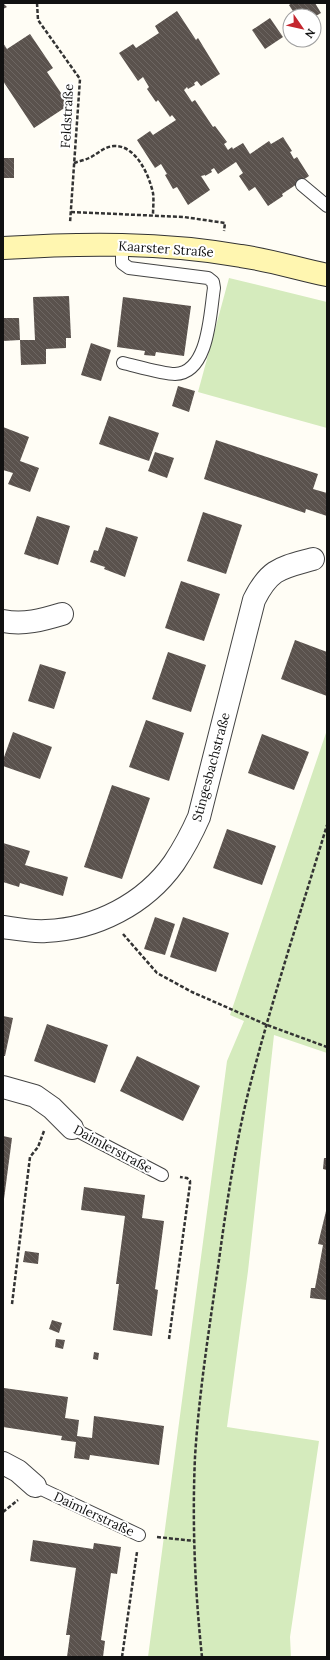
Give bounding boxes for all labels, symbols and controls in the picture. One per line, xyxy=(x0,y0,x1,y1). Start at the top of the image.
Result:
north arrow xyxy=(282,8,322,48)
text: N xyxy=(302,26,318,41)
street label: Feldstraße xyxy=(57,83,77,149)
street label: Kaarster Straße xyxy=(118,237,214,261)
street label: Stingesbachstraße xyxy=(188,711,234,823)
street label: Daimlerstraße xyxy=(71,1121,155,1177)
street label: Daimlerstraße xyxy=(51,1488,137,1540)

